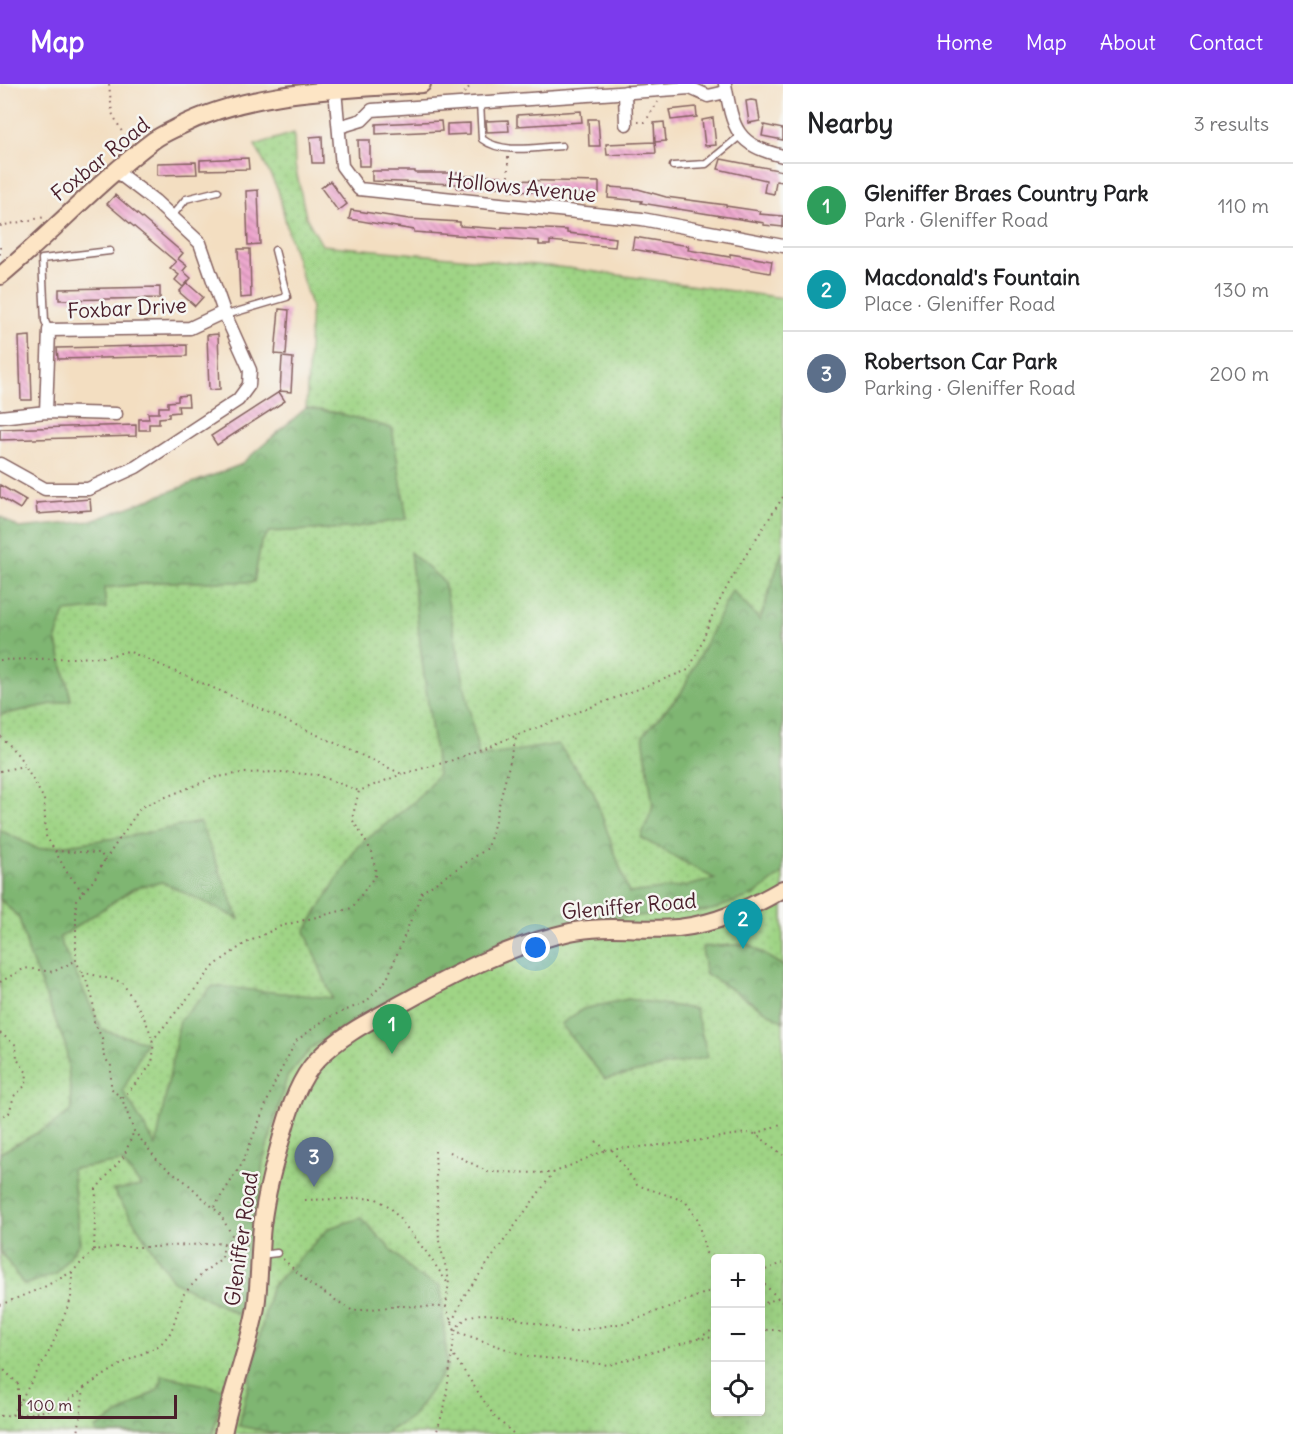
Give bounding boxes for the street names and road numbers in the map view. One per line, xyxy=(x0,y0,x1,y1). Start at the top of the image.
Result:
street label: Foxbar Road xyxy=(45,111,155,207)
street label: Hollows Avenue xyxy=(446,166,598,208)
street label: Foxbar Drive xyxy=(67,291,187,325)
street label: Gleniffer Road xyxy=(560,887,698,925)
street label: Gleniffer Road xyxy=(218,1170,264,1308)

